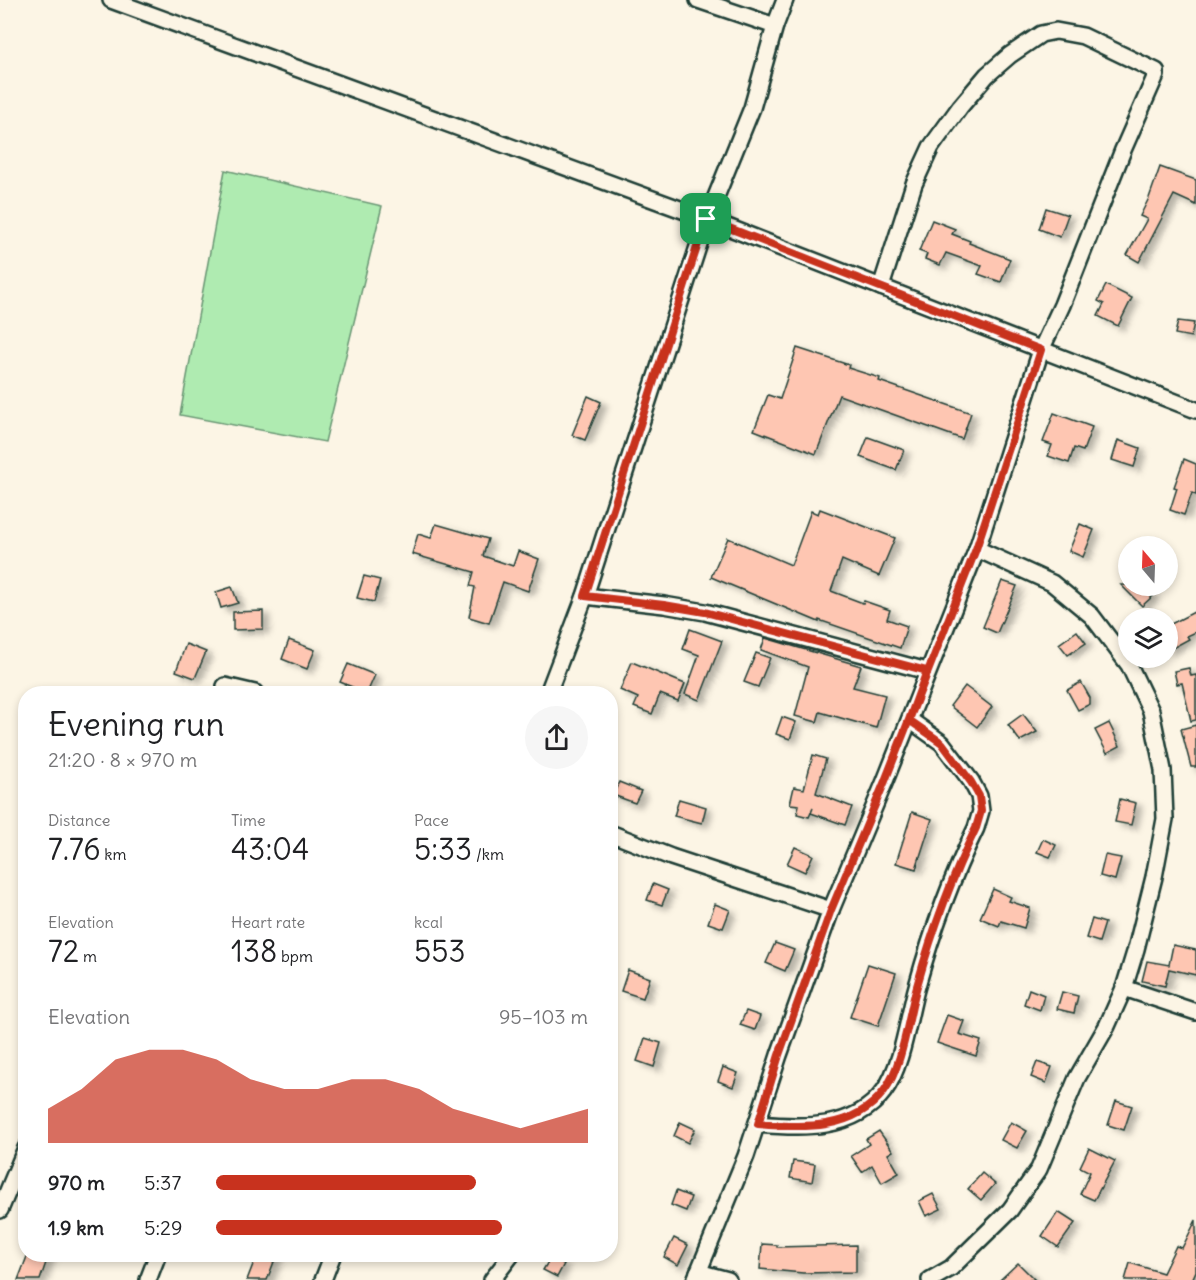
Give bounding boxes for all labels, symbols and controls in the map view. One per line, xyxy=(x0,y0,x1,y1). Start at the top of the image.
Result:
pin xyxy=(680,193,731,244)
icon: arrive xyxy=(689,202,722,235)
north arrow xyxy=(1118,536,1178,596)
map controls xyxy=(1118,536,1178,668)
button: layers xyxy=(1118,608,1178,668)
text: Evening run xyxy=(48,703,224,745)
button: share xyxy=(525,706,588,769)
text: 21:20 · 8 × 970 m xyxy=(48,747,197,772)
text: Distance xyxy=(48,810,110,830)
text: Time xyxy=(231,810,266,830)
text: Pace xyxy=(414,810,449,830)
text: 7.76 xyxy=(48,830,101,868)
text: 43:04 xyxy=(231,830,309,868)
text: 5:33 xyxy=(414,830,472,868)
text: km xyxy=(101,844,127,864)
text: /km xyxy=(472,844,504,864)
text: Elevation xyxy=(48,912,114,932)
text: Heart rate xyxy=(231,912,305,932)
text: kcal xyxy=(414,912,443,932)
text: 72 xyxy=(48,932,79,970)
text: 138 xyxy=(231,932,277,970)
text: 553 xyxy=(414,932,466,970)
text: m xyxy=(79,946,97,966)
text: bpm xyxy=(277,946,313,966)
text: Elevation xyxy=(48,1004,130,1029)
text: 95–103 m xyxy=(499,1004,588,1029)
text: 970 m xyxy=(48,1170,105,1195)
text: 5:37 xyxy=(144,1170,181,1195)
text: 1.9 km xyxy=(48,1215,104,1240)
text: 5:29 xyxy=(144,1215,182,1240)

